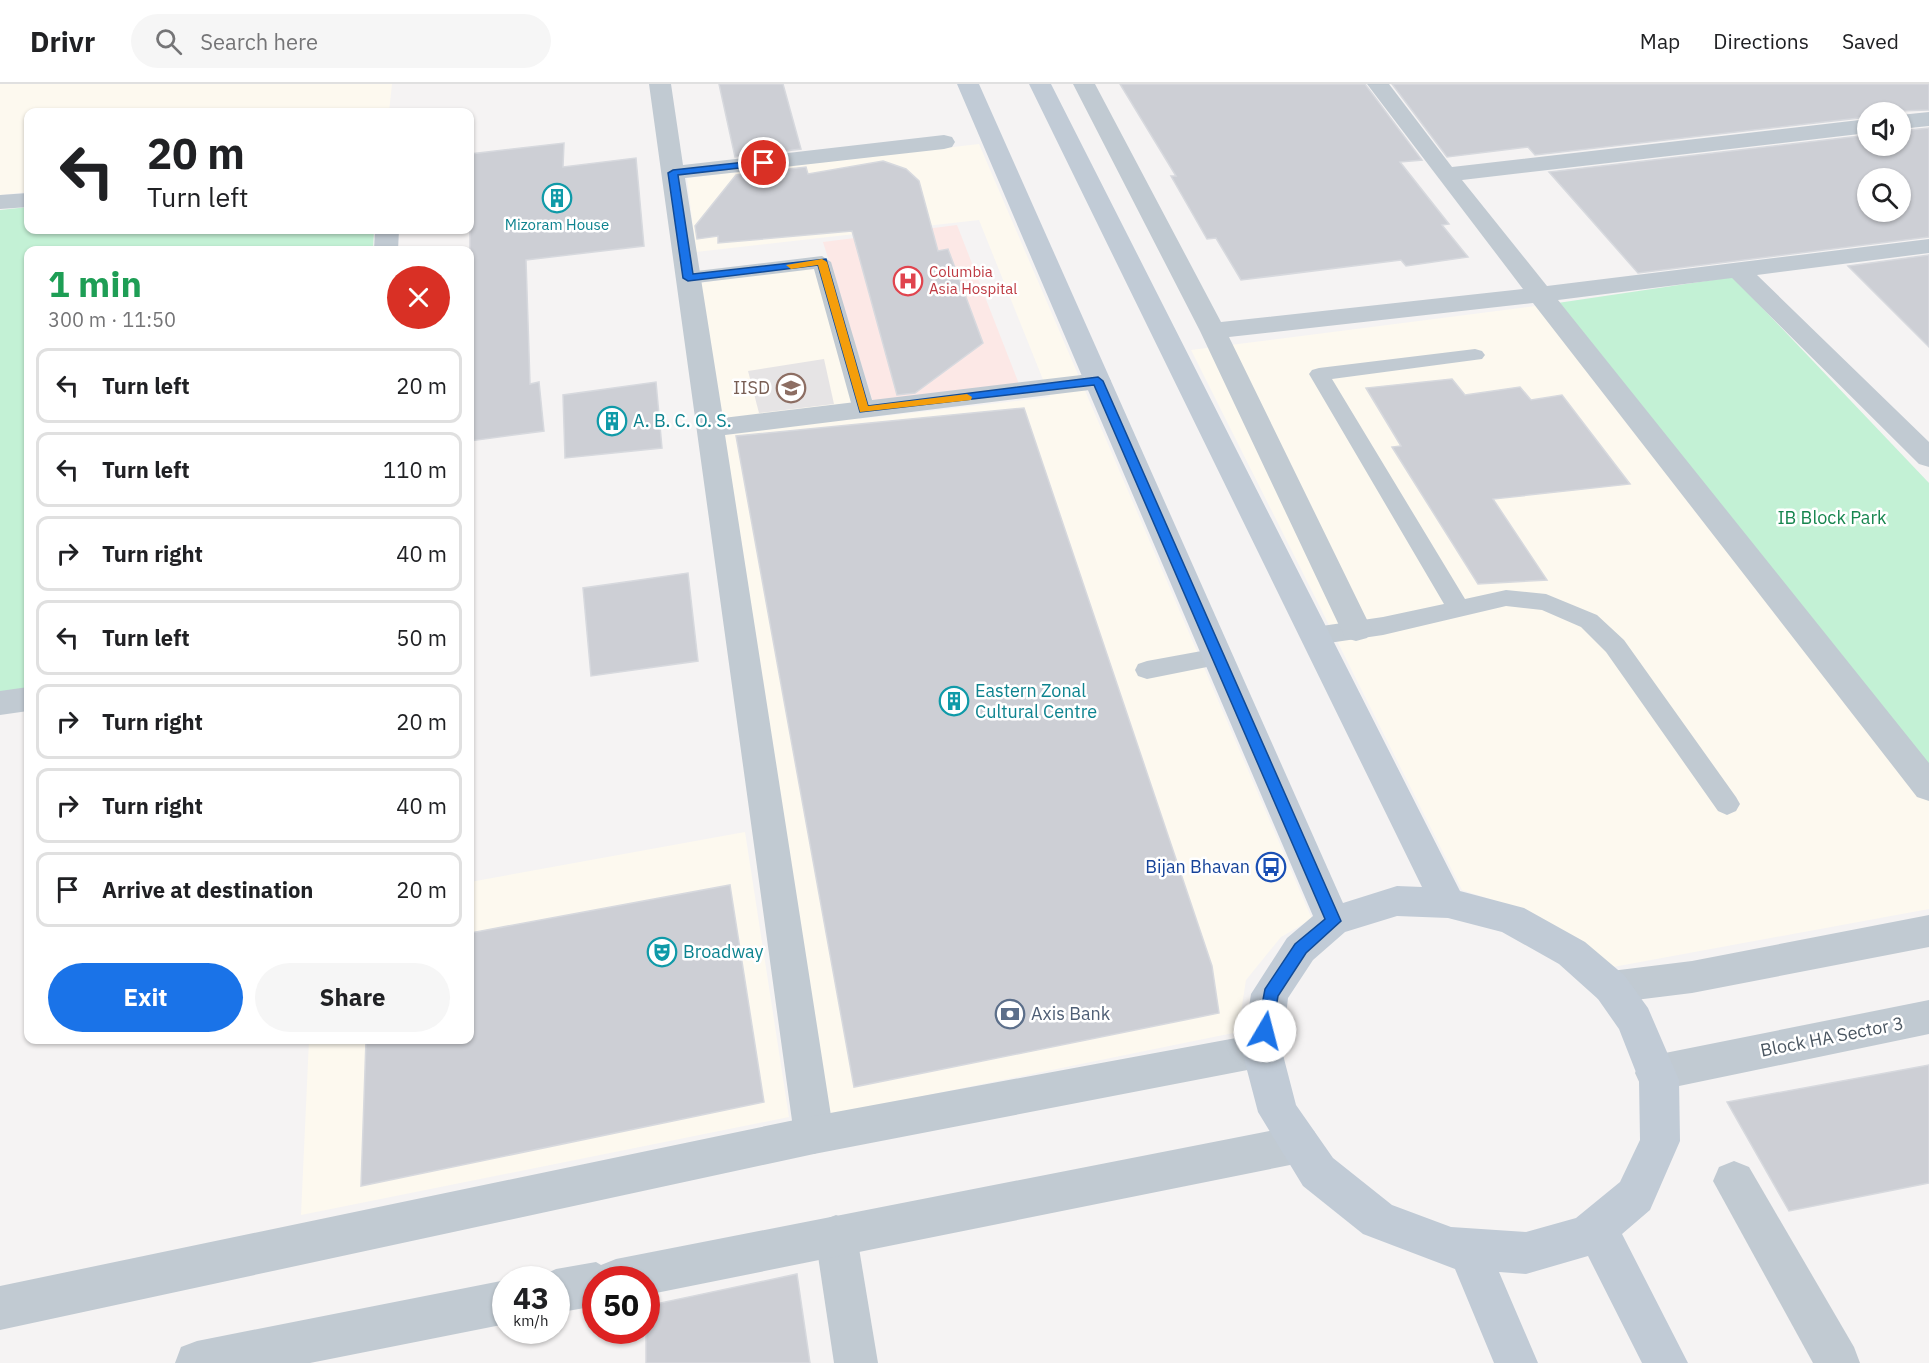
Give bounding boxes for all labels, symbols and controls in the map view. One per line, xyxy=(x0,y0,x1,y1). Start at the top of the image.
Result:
search box xyxy=(131,14,551,68)
text: Drivr xyxy=(30,23,95,60)
icon: search xyxy=(152,25,185,58)
text: Search here xyxy=(200,27,318,56)
text: Map xyxy=(1640,27,1680,55)
text: Directions xyxy=(1713,27,1809,55)
text: Saved xyxy=(1842,27,1899,55)
map controls xyxy=(1857,102,1911,222)
button: sound xyxy=(1857,102,1911,156)
text: 20 m xyxy=(147,126,245,181)
icon: left xyxy=(48,132,126,210)
pin xyxy=(738,137,789,188)
icon: arrive xyxy=(747,146,780,179)
button: search xyxy=(1857,168,1911,222)
text: Turn left xyxy=(147,179,248,214)
building icon: Mizoram House xyxy=(541,182,573,214)
place label: Mizoram House xyxy=(505,215,609,234)
text: 1 min xyxy=(48,260,142,307)
place label: Columbia Asia Hospital xyxy=(929,262,1017,298)
hospital icon: Columbia Asia Hospital xyxy=(892,265,924,297)
button: close xyxy=(387,266,450,329)
text: 300 m · 11:50 xyxy=(48,306,176,333)
icon: left xyxy=(51,369,84,402)
text: Turn left xyxy=(102,371,190,400)
text: 20 m xyxy=(396,371,447,400)
school or university icon: IISD xyxy=(775,372,807,404)
place label: IISD xyxy=(733,376,770,399)
building icon: A. B. C. O. S. xyxy=(596,405,628,437)
place label: A. B. C. O. S. xyxy=(633,409,732,432)
icon: left xyxy=(51,453,84,486)
text: Turn left xyxy=(102,455,190,484)
text: 110 m xyxy=(383,455,447,484)
park label: IB Block Park xyxy=(1777,506,1887,529)
icon: right xyxy=(51,537,84,570)
text: Turn right xyxy=(102,539,203,568)
text: 40 m xyxy=(396,539,447,568)
icon: left xyxy=(51,621,84,654)
text: Turn left xyxy=(102,623,190,652)
text: 50 m xyxy=(396,623,447,652)
place label: Eastern Zonal Cultural Centre xyxy=(975,679,1097,723)
building icon: Eastern Zonal Cultural Centre xyxy=(938,685,970,717)
icon: right xyxy=(51,705,84,738)
text: Turn right xyxy=(102,707,203,736)
text: 20 m xyxy=(396,707,447,736)
icon: right xyxy=(51,789,84,822)
text: Turn right xyxy=(102,791,203,820)
text: 40 m xyxy=(396,791,447,820)
bus stop icon: Bijan Bhavan xyxy=(1255,851,1287,883)
place label: Bijan Bhavan xyxy=(1145,855,1250,878)
icon: arrive xyxy=(51,873,84,906)
text: Arrive at destination xyxy=(102,875,313,904)
text: 20 m xyxy=(396,875,447,904)
theatre icon: Broadway xyxy=(646,936,678,968)
place label: Broadway xyxy=(683,940,764,963)
button: Exit xyxy=(48,963,243,1032)
button: Share xyxy=(255,963,450,1032)
bank icon: Axis Bank xyxy=(994,998,1026,1030)
position arrow xyxy=(1233,999,1297,1063)
place label: Axis Bank xyxy=(1031,1002,1111,1025)
street label: Block HA Sector 3 xyxy=(1758,1011,1905,1062)
speed limit sign: 50 xyxy=(582,1266,660,1344)
text: 43 xyxy=(513,1278,549,1317)
text: km/h xyxy=(513,1311,549,1330)

